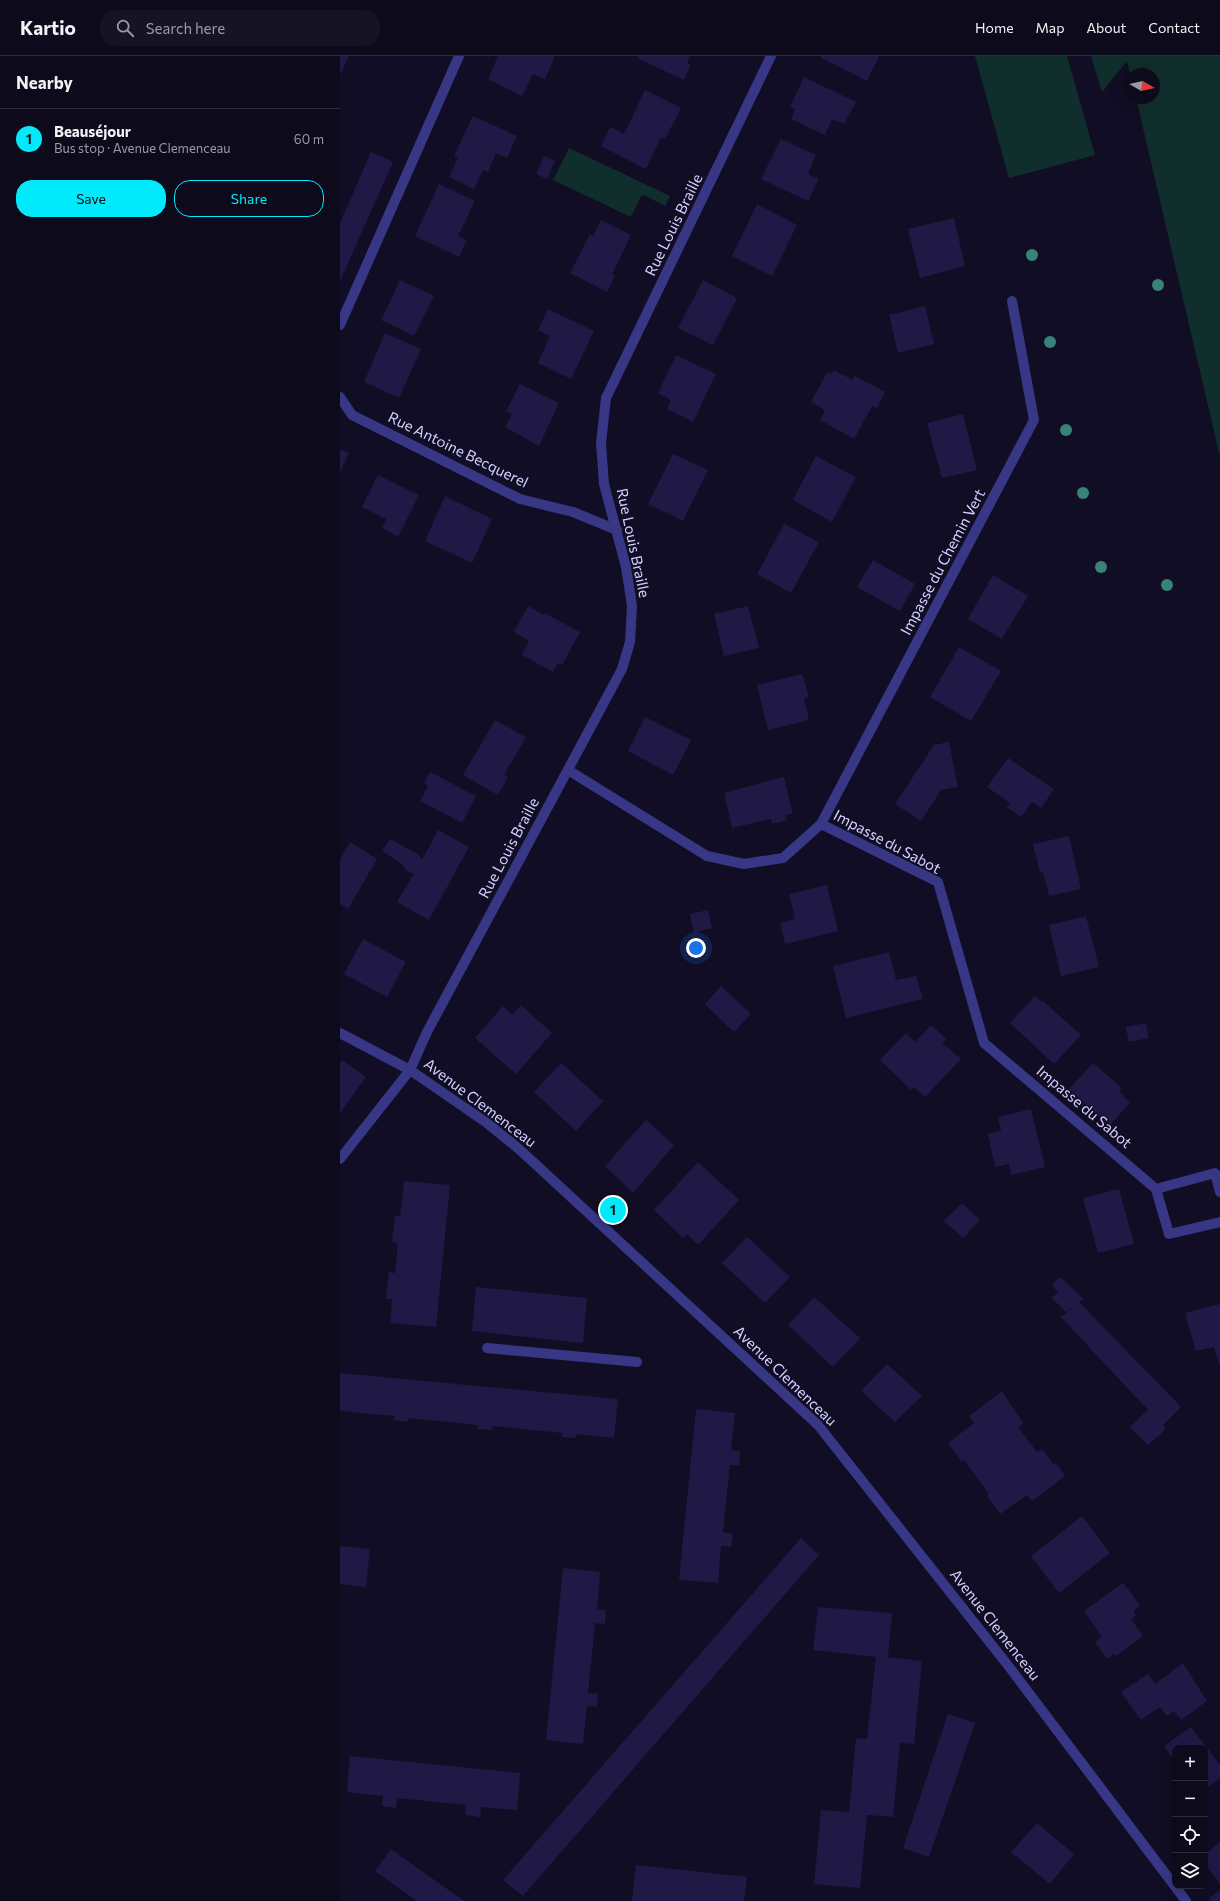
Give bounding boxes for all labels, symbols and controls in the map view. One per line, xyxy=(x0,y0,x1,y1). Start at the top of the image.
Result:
search box xyxy=(100,10,380,46)
text: Kartio xyxy=(20,16,76,39)
icon: search xyxy=(114,17,136,39)
text: Search here xyxy=(146,19,225,37)
text: Home xyxy=(975,19,1014,36)
text: Map xyxy=(1036,19,1064,36)
text: About xyxy=(1086,19,1126,36)
text: Contact xyxy=(1148,19,1200,36)
north arrow xyxy=(1124,68,1160,104)
text: Nearby xyxy=(16,72,73,93)
text: Beauséjour xyxy=(54,122,131,140)
text: 1 xyxy=(26,131,32,147)
text: 60 m xyxy=(294,131,324,147)
text: Bus stop · Avenue Clemenceau xyxy=(54,140,231,156)
street label: Rue Louis Braille xyxy=(641,170,706,279)
button: Save xyxy=(16,180,166,217)
button: Share xyxy=(174,180,324,217)
street label: Rue Antoine Becquerel xyxy=(385,407,532,491)
street label: Impasse du Chemin Vert xyxy=(896,485,988,638)
street label: Rue Louis Braille xyxy=(614,486,654,599)
street label: Rue Louis Braille xyxy=(474,794,542,901)
street label: Impasse du Sabot xyxy=(831,805,944,877)
your location xyxy=(686,938,706,958)
street label: Avenue Clemenceau xyxy=(421,1054,540,1150)
street label: Impasse du Sabot xyxy=(1033,1061,1136,1151)
pin: 1 xyxy=(600,1195,626,1225)
street label: Avenue Clemenceau xyxy=(731,1322,841,1429)
street label: Avenue Clemenceau xyxy=(947,1565,1045,1684)
map controls xyxy=(1172,1745,1208,1889)
button: + xyxy=(1172,1745,1208,1781)
button: − xyxy=(1172,1781,1208,1817)
button: locate xyxy=(1172,1817,1208,1853)
button: layers xyxy=(1172,1853,1208,1889)

